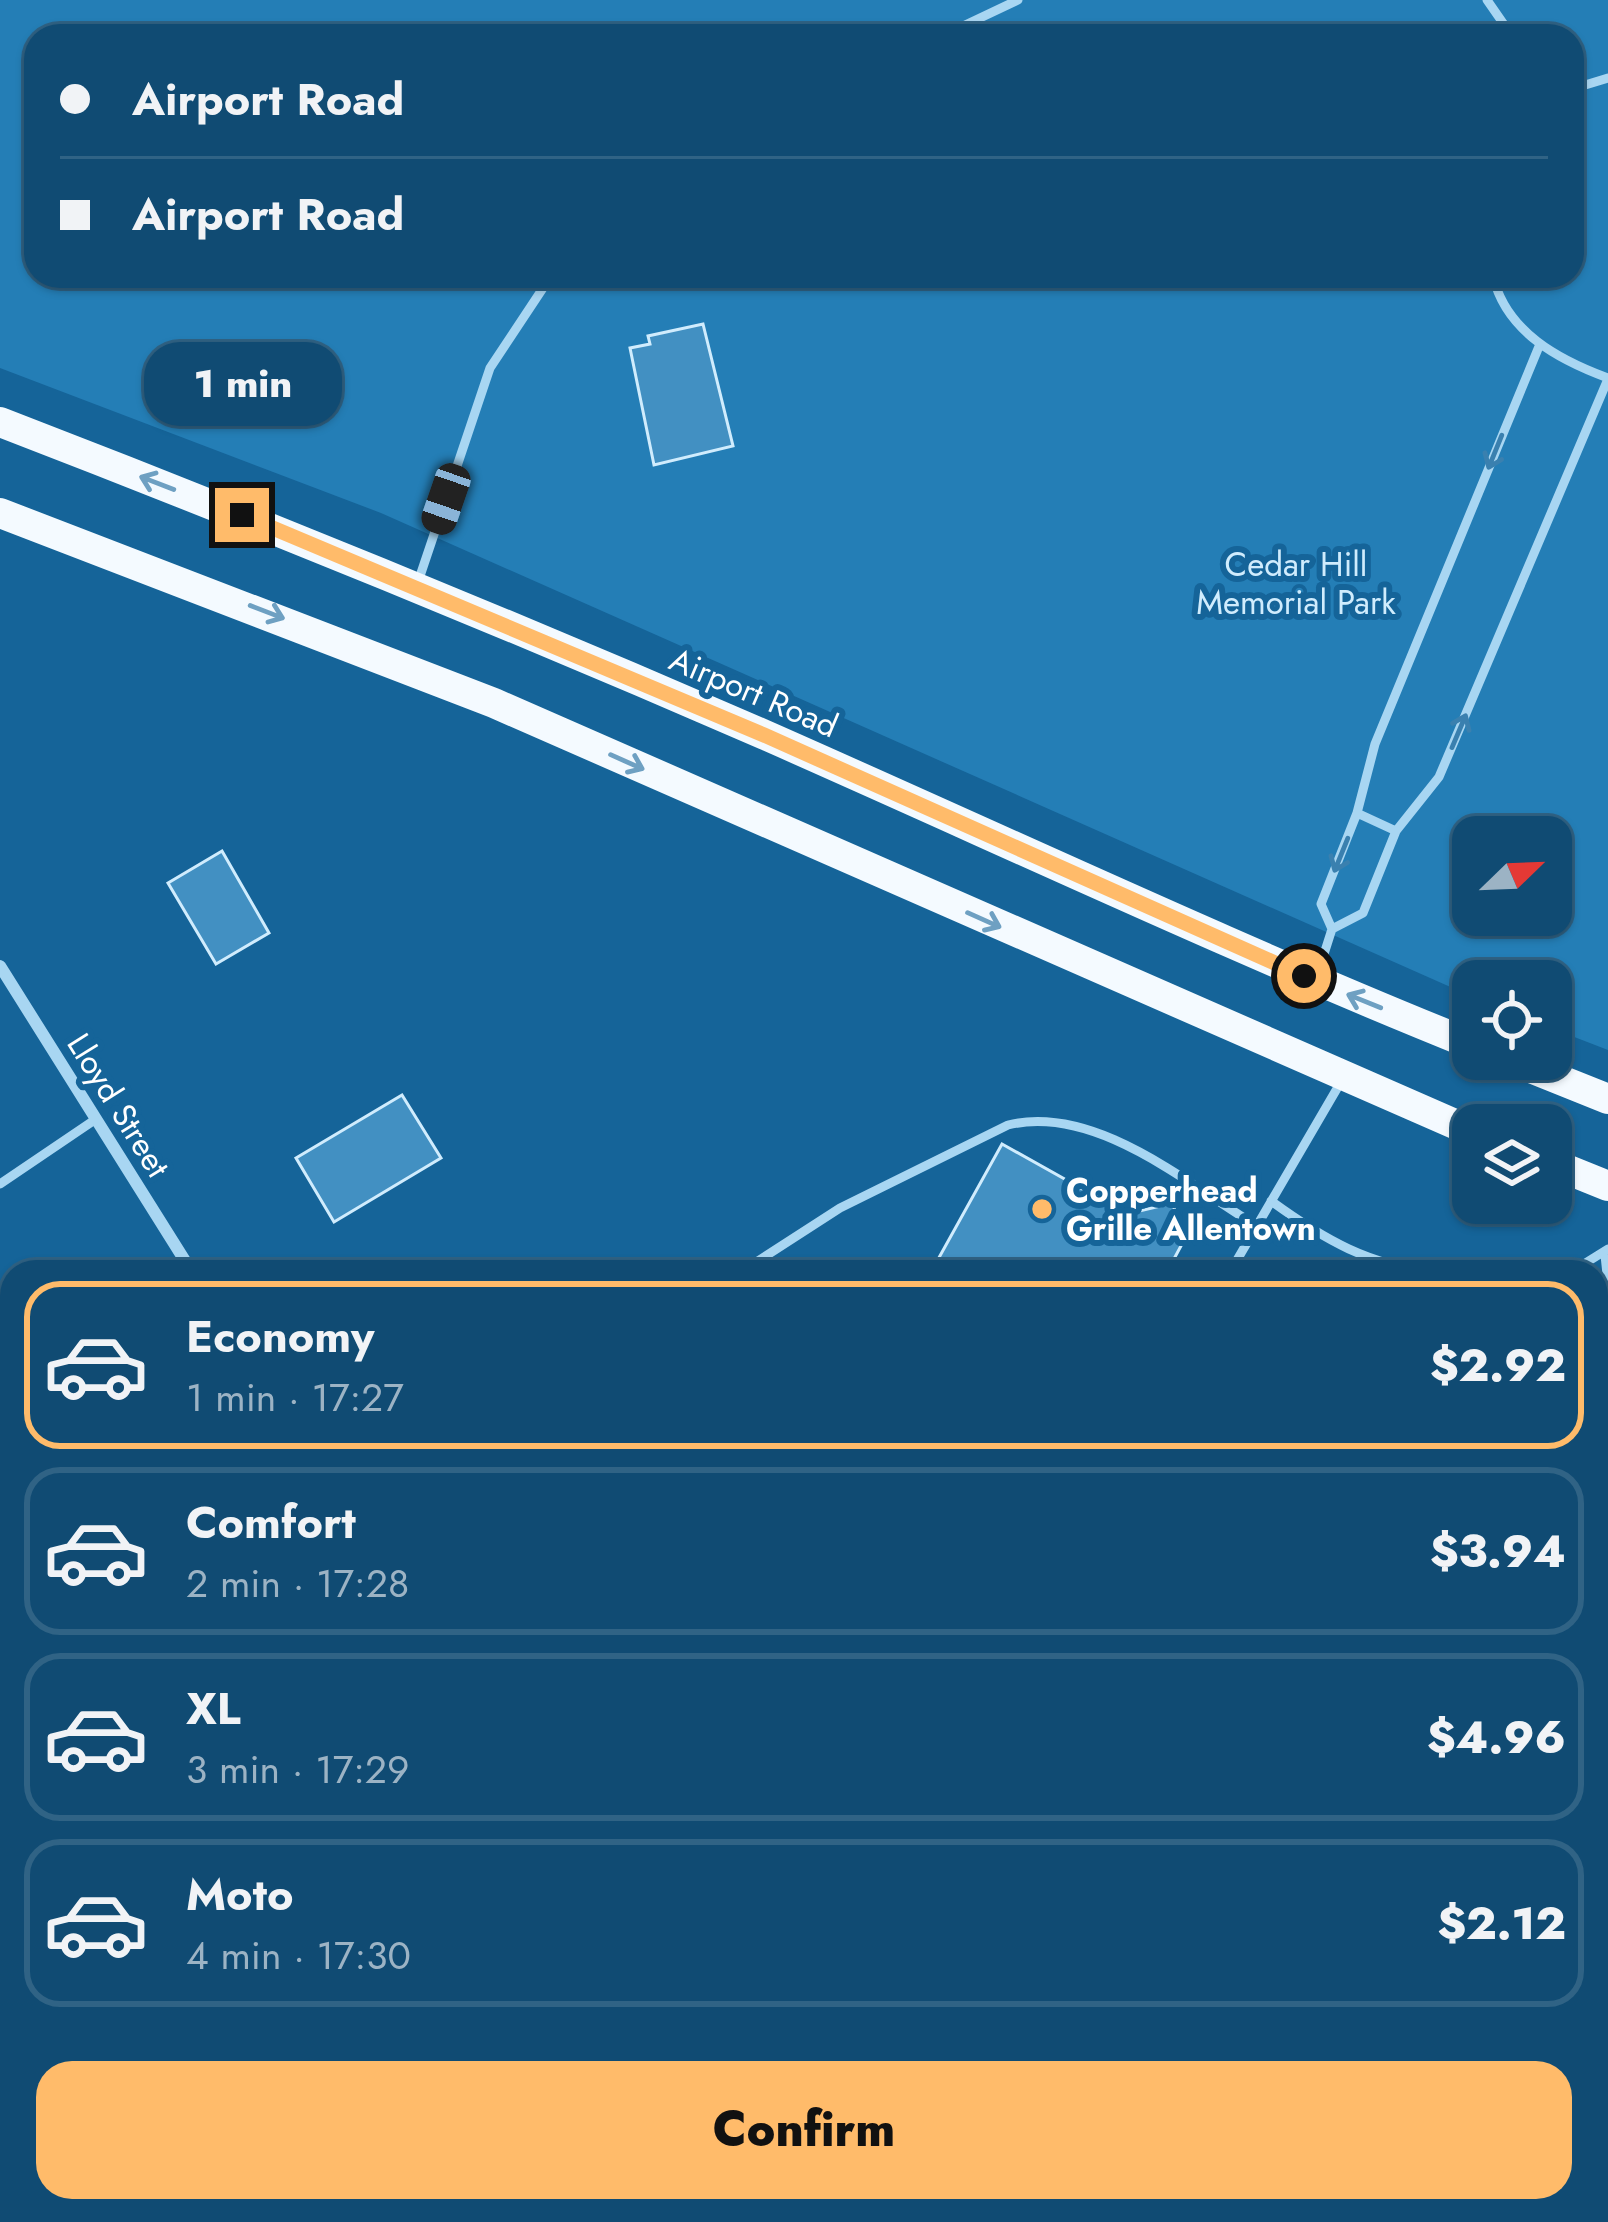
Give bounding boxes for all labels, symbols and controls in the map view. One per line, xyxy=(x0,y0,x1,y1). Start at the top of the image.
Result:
text: Airport Road xyxy=(132,67,404,132)
text: Airport Road xyxy=(132,182,404,247)
callout: 1 min xyxy=(143,341,341,425)
text: 1 min xyxy=(194,355,292,412)
one-way arrow xyxy=(1483,433,1504,470)
car xyxy=(417,459,475,539)
one-way arrow xyxy=(140,470,177,492)
route end xyxy=(215,488,269,542)
park label: Cedar Hill Memorial Park xyxy=(1196,541,1396,626)
one-way arrow xyxy=(248,603,285,625)
street label: Airport Road xyxy=(662,636,845,749)
one-way arrow xyxy=(1450,713,1471,750)
one-way arrow xyxy=(608,752,644,774)
north arrow xyxy=(1452,816,1572,936)
map controls xyxy=(1452,816,1572,1224)
one-way arrow xyxy=(1328,835,1350,872)
one-way arrow xyxy=(965,911,1001,933)
route start xyxy=(1277,949,1331,1003)
button: locate xyxy=(1452,960,1572,1080)
one-way arrow xyxy=(1347,989,1384,1011)
street label: Lloyd Street xyxy=(56,1024,181,1186)
button: layers xyxy=(1452,1104,1572,1224)
place label: Copperhead Grille Allentown xyxy=(1066,1167,1316,1252)
marker: Copperhead Grille Allentown xyxy=(1029,1196,1055,1222)
text: Economy xyxy=(186,1304,374,1369)
icon: car xyxy=(42,1311,150,1419)
text: $2.92 xyxy=(1430,1333,1566,1398)
text: 1 min · 17:27 xyxy=(186,1369,404,1426)
text: Comfort xyxy=(186,1490,356,1555)
icon: car xyxy=(42,1497,150,1605)
text: $3.94 xyxy=(1430,1519,1566,1584)
text: 2 min · 17:28 xyxy=(186,1555,409,1612)
text: XL xyxy=(186,1676,241,1741)
icon: car xyxy=(42,1683,150,1791)
text: $4.96 xyxy=(1427,1705,1566,1770)
text: 3 min · 17:29 xyxy=(186,1741,410,1798)
text: Moto xyxy=(186,1862,294,1927)
icon: car xyxy=(42,1869,150,1977)
text: $2.12 xyxy=(1438,1891,1566,1956)
text: 4 min · 17:30 xyxy=(186,1927,411,1984)
button: Confirm xyxy=(36,2061,1572,2199)

